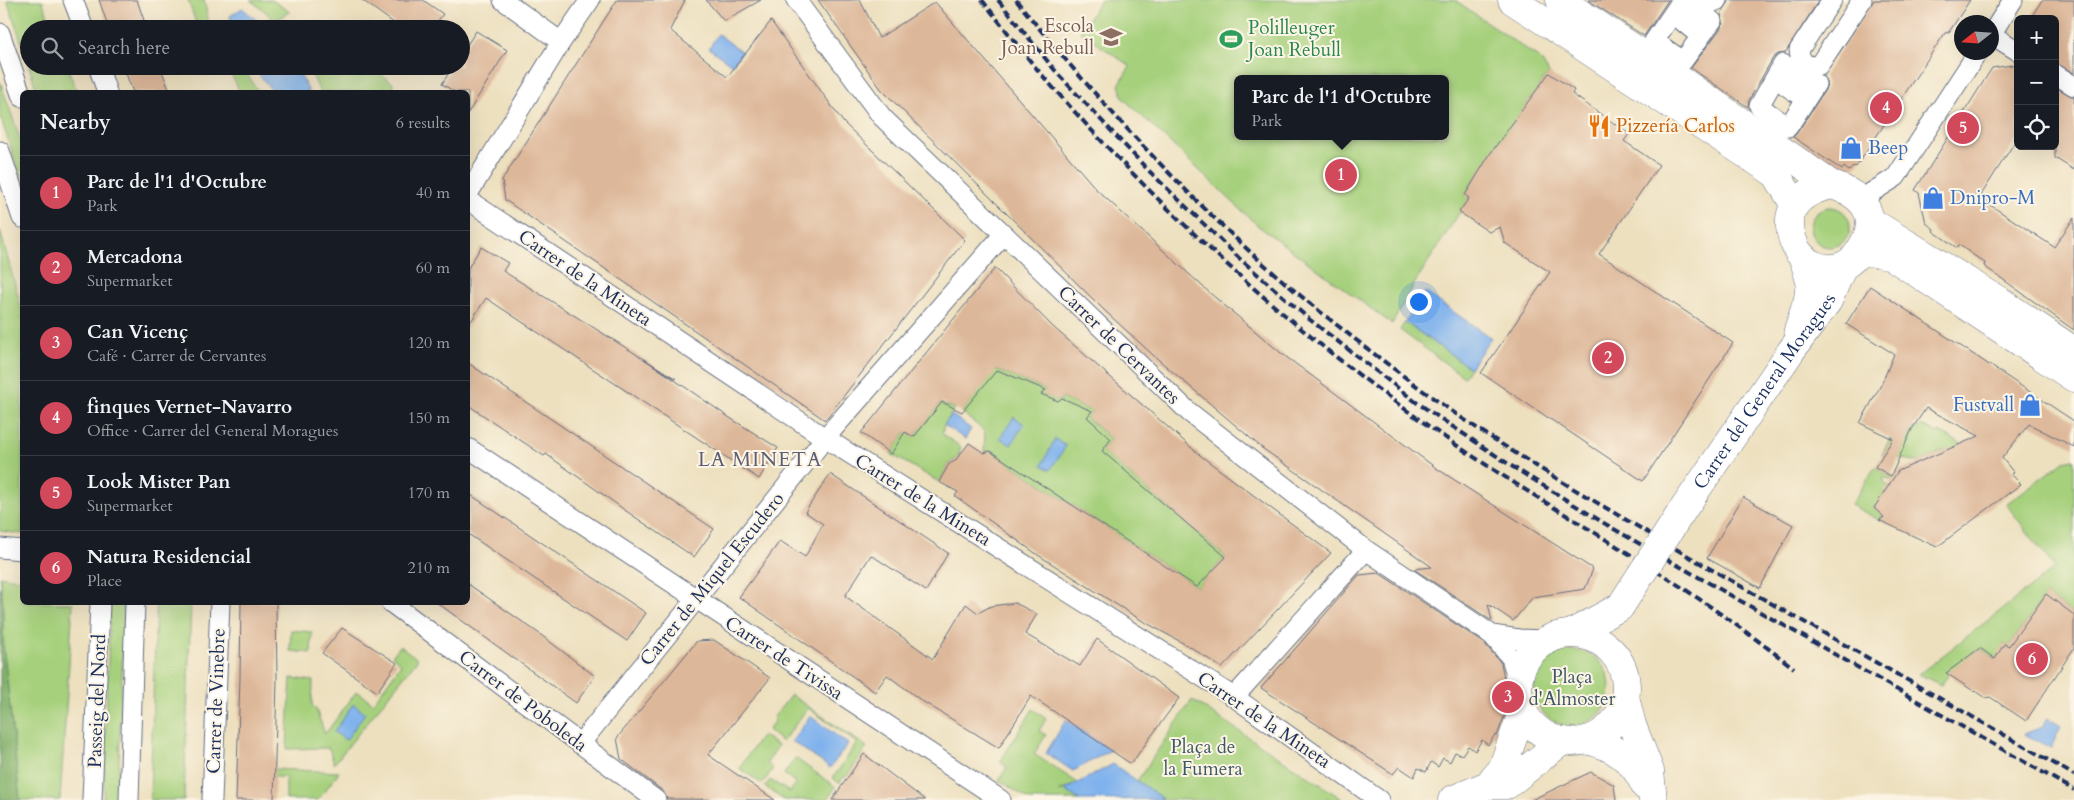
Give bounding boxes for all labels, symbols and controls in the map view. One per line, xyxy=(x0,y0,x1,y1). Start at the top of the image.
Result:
place label: Escola Joan Rebull xyxy=(998,13,1094,61)
place label: Polilleuger Joan Rebull xyxy=(1245,15,1341,63)
north arrow xyxy=(1954,15,1999,60)
map controls xyxy=(2014,15,2059,150)
button: + xyxy=(2014,15,2059,60)
search box xyxy=(20,20,470,75)
school or university icon: Escola Joan Rebull xyxy=(1098,24,1124,50)
sports icon: Polilleuger Joan Rebull xyxy=(1218,26,1244,52)
icon: search xyxy=(38,34,66,62)
text: Search here xyxy=(78,35,170,61)
button: − xyxy=(2014,60,2059,105)
popup xyxy=(1234,75,1449,140)
text: Parc de l'1 d'Octubre xyxy=(1252,84,1431,110)
pin: 4 xyxy=(1870,89,1902,127)
button: locate xyxy=(2014,105,2059,150)
text: Nearby xyxy=(40,108,111,137)
pin: 5 xyxy=(1947,109,1979,147)
text: Park xyxy=(1252,110,1282,132)
text: 6 results xyxy=(396,112,450,134)
restaurant icon: Pizzería Carlos xyxy=(1586,113,1612,139)
place label: Pizzería Carlos xyxy=(1616,113,1735,139)
shop icon: Beep xyxy=(1838,135,1864,161)
place label: Beep xyxy=(1868,135,1908,161)
pin: 1 xyxy=(1325,156,1357,194)
text: Parc de l'1 d'Octubre xyxy=(87,169,267,195)
text: 1 xyxy=(52,182,60,204)
text: 40 m xyxy=(416,182,450,204)
shop icon: Dnipro-M xyxy=(1920,185,1946,211)
place label: Dnipro-M xyxy=(1950,185,2035,211)
text: Park xyxy=(87,195,118,217)
street label: Carrer de la Mineta xyxy=(513,224,657,332)
text: Mercadona xyxy=(87,244,183,270)
text: 2 xyxy=(52,257,60,279)
text: 60 m xyxy=(416,257,450,279)
text: Supermarket xyxy=(87,270,173,292)
street label: Carrer de Cervantes xyxy=(1052,280,1186,410)
your location xyxy=(1406,289,1432,315)
street label: Carrer del General Moragues xyxy=(1687,290,1842,495)
text: Can Vicenç xyxy=(87,319,188,345)
text: 3 xyxy=(52,332,60,354)
text: 120 m xyxy=(408,332,450,354)
pin: 2 xyxy=(1592,339,1624,377)
text: Café · Carrer de Cervantes xyxy=(87,345,266,367)
place label: Fustvall xyxy=(1953,392,2014,418)
shop icon: Fustvall xyxy=(2017,392,2043,418)
text: finques Vernet-Navarro xyxy=(87,394,292,420)
text: 4 xyxy=(52,407,60,429)
text: 150 m xyxy=(408,407,450,429)
text: Office · Carrer del General Moragues xyxy=(87,420,338,442)
district label: LA MINETA xyxy=(698,446,822,473)
street label: Carrer de la Mineta xyxy=(850,448,996,552)
text: Look Mister Pan xyxy=(87,469,231,495)
text: 5 xyxy=(52,482,60,504)
text: 170 m xyxy=(408,482,450,504)
street label: Carrer de Miquel Escudero xyxy=(634,487,790,671)
text: Supermarket xyxy=(87,495,173,517)
text: Natura Residencial xyxy=(87,544,251,570)
text: 6 xyxy=(52,557,60,579)
text: 210 m xyxy=(408,557,450,579)
text: Place xyxy=(87,570,122,592)
street label: Carrer de Tivissa xyxy=(720,610,848,706)
street label: Carrer de Vinebre xyxy=(200,628,232,774)
street label: Passeig del Nord xyxy=(82,634,112,768)
pin: 6 xyxy=(2016,640,2048,678)
street label: Carrer de Poboleda xyxy=(453,644,593,758)
park label: Plaça d'Almoster xyxy=(1528,664,1616,712)
street label: Carrer de la Mineta xyxy=(1192,666,1336,774)
pin: 3 xyxy=(1492,678,1524,716)
park label: Plaça de la Fumera xyxy=(1163,734,1243,782)

